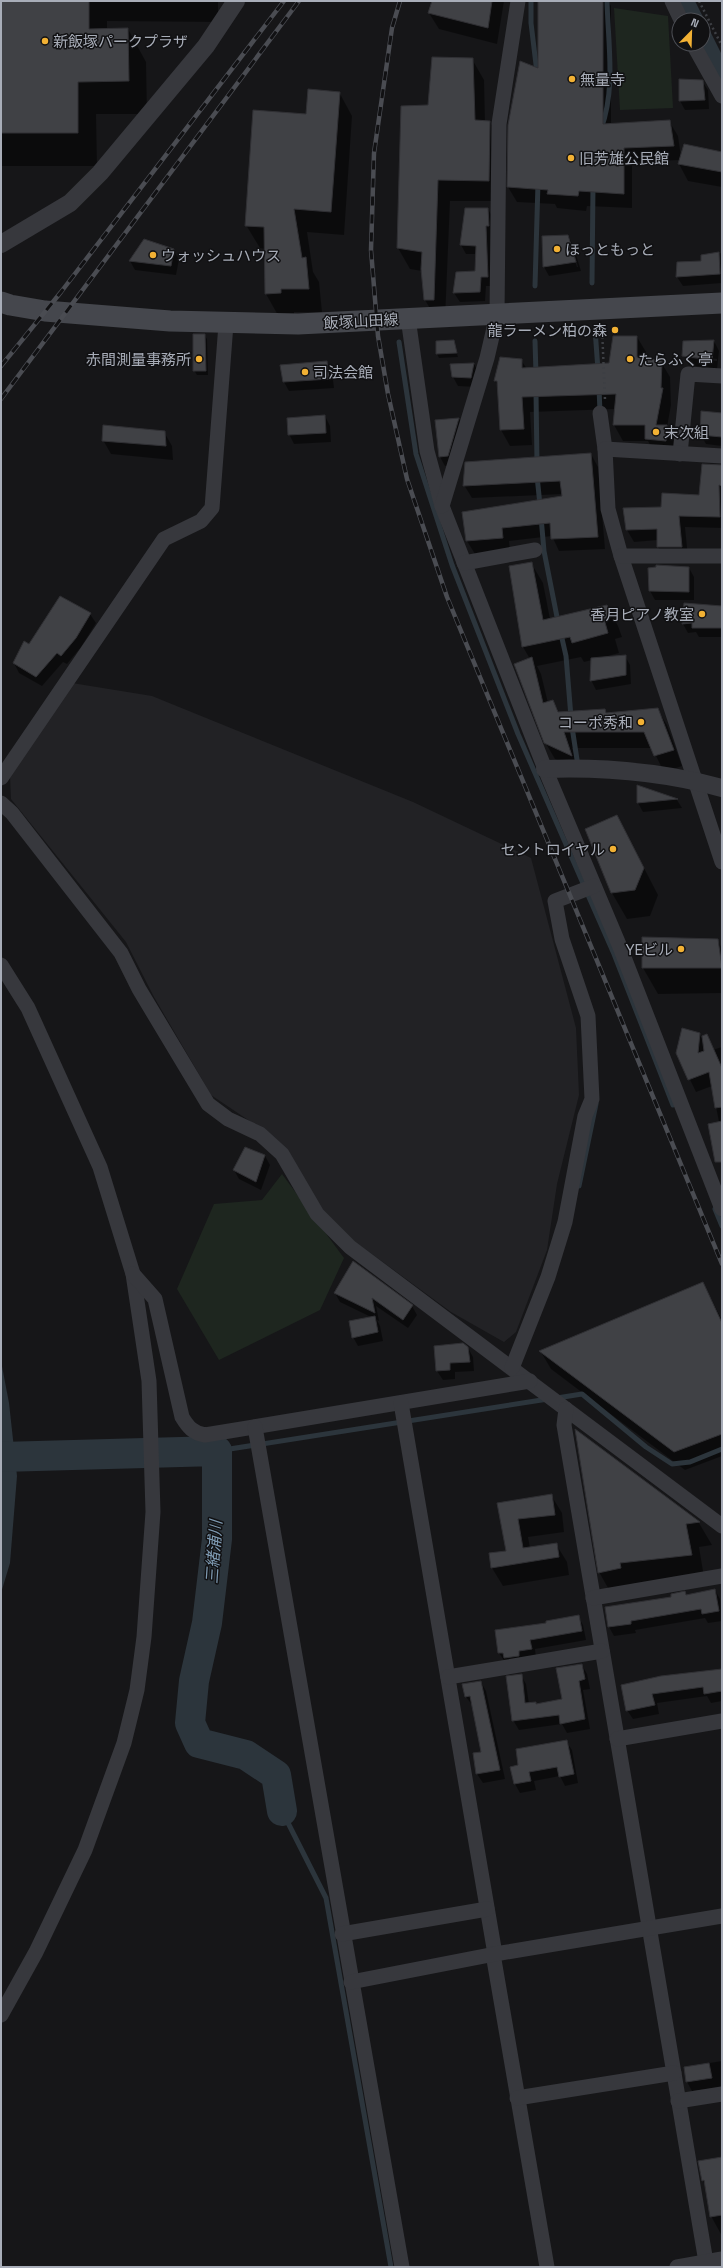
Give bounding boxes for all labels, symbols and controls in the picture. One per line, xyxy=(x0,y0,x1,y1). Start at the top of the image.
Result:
north arrow xyxy=(671,12,711,52)
text: N xyxy=(689,15,701,31)
place label: 新飯塚パークプラザ xyxy=(53,32,188,51)
marker: 新飯塚パークプラザ xyxy=(40,36,50,46)
place label: 無量寺 xyxy=(580,70,625,89)
marker: 無量寺 xyxy=(567,74,577,84)
place label: 旧芳雄公民館 xyxy=(579,149,669,168)
marker: 旧芳雄公民館 xyxy=(566,153,576,163)
place label: ほっともっと xyxy=(565,240,655,259)
marker: ほっともっと xyxy=(552,244,562,254)
place label: ウォッシュハウス xyxy=(161,246,281,265)
marker: ウォッシュハウス xyxy=(148,250,158,260)
street label: 飯塚山田線 xyxy=(323,310,399,332)
place label: 龍ラーメン柏の森 xyxy=(488,321,607,340)
marker: 龍ラーメン柏の森 xyxy=(610,325,620,335)
place label: 赤間測量事務所 xyxy=(86,350,191,369)
place label: たらふく亭 xyxy=(638,350,713,369)
marker: 赤間測量事務所 xyxy=(194,354,204,364)
marker: たらふく亭 xyxy=(625,354,635,364)
place label: 司法会館 xyxy=(313,363,373,382)
marker: 司法会館 xyxy=(300,367,310,377)
place label: 末次組 xyxy=(664,423,709,442)
marker: 末次組 xyxy=(651,427,661,437)
place label: 香月ピアノ教室 xyxy=(590,605,694,624)
marker: 香月ピアノ教室 xyxy=(697,609,707,619)
place label: コーポ秀和 xyxy=(558,713,633,732)
marker: コーポ秀和 xyxy=(636,717,646,727)
place label: セントロイヤル xyxy=(500,840,605,859)
marker: セントロイヤル xyxy=(608,844,618,854)
place label: YEビル xyxy=(625,940,673,959)
marker: YEビル xyxy=(676,944,686,954)
water label: 三緒浦川 xyxy=(201,1517,227,1585)

